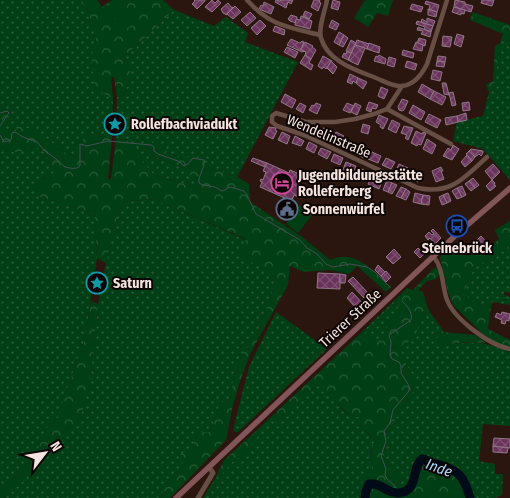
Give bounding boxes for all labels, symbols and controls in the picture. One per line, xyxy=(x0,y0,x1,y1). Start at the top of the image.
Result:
street label: Wendelinstraße xyxy=(284,111,374,162)
place icon: Rollefbachviadukt xyxy=(103,112,127,136)
place label: Rollefbachviadukt xyxy=(131,116,238,133)
place label: Jugendbildungsstätte Rolleferberg xyxy=(297,167,423,200)
hotel icon: Jugendbildungsstätte Rolleferberg xyxy=(270,171,294,195)
public building icon: Sonnenwürfel xyxy=(275,197,299,221)
place label: Sonnenwürfel xyxy=(303,201,384,218)
bus stop icon: Steinebrück xyxy=(445,214,469,238)
place label: Steinebrück xyxy=(422,240,493,257)
place icon: Saturn xyxy=(85,271,109,295)
place label: Saturn xyxy=(113,275,152,292)
street label: Trierer Straße xyxy=(316,285,385,351)
north arrow xyxy=(20,428,70,478)
text: N xyxy=(46,439,65,455)
water label: Inde xyxy=(423,455,455,481)

